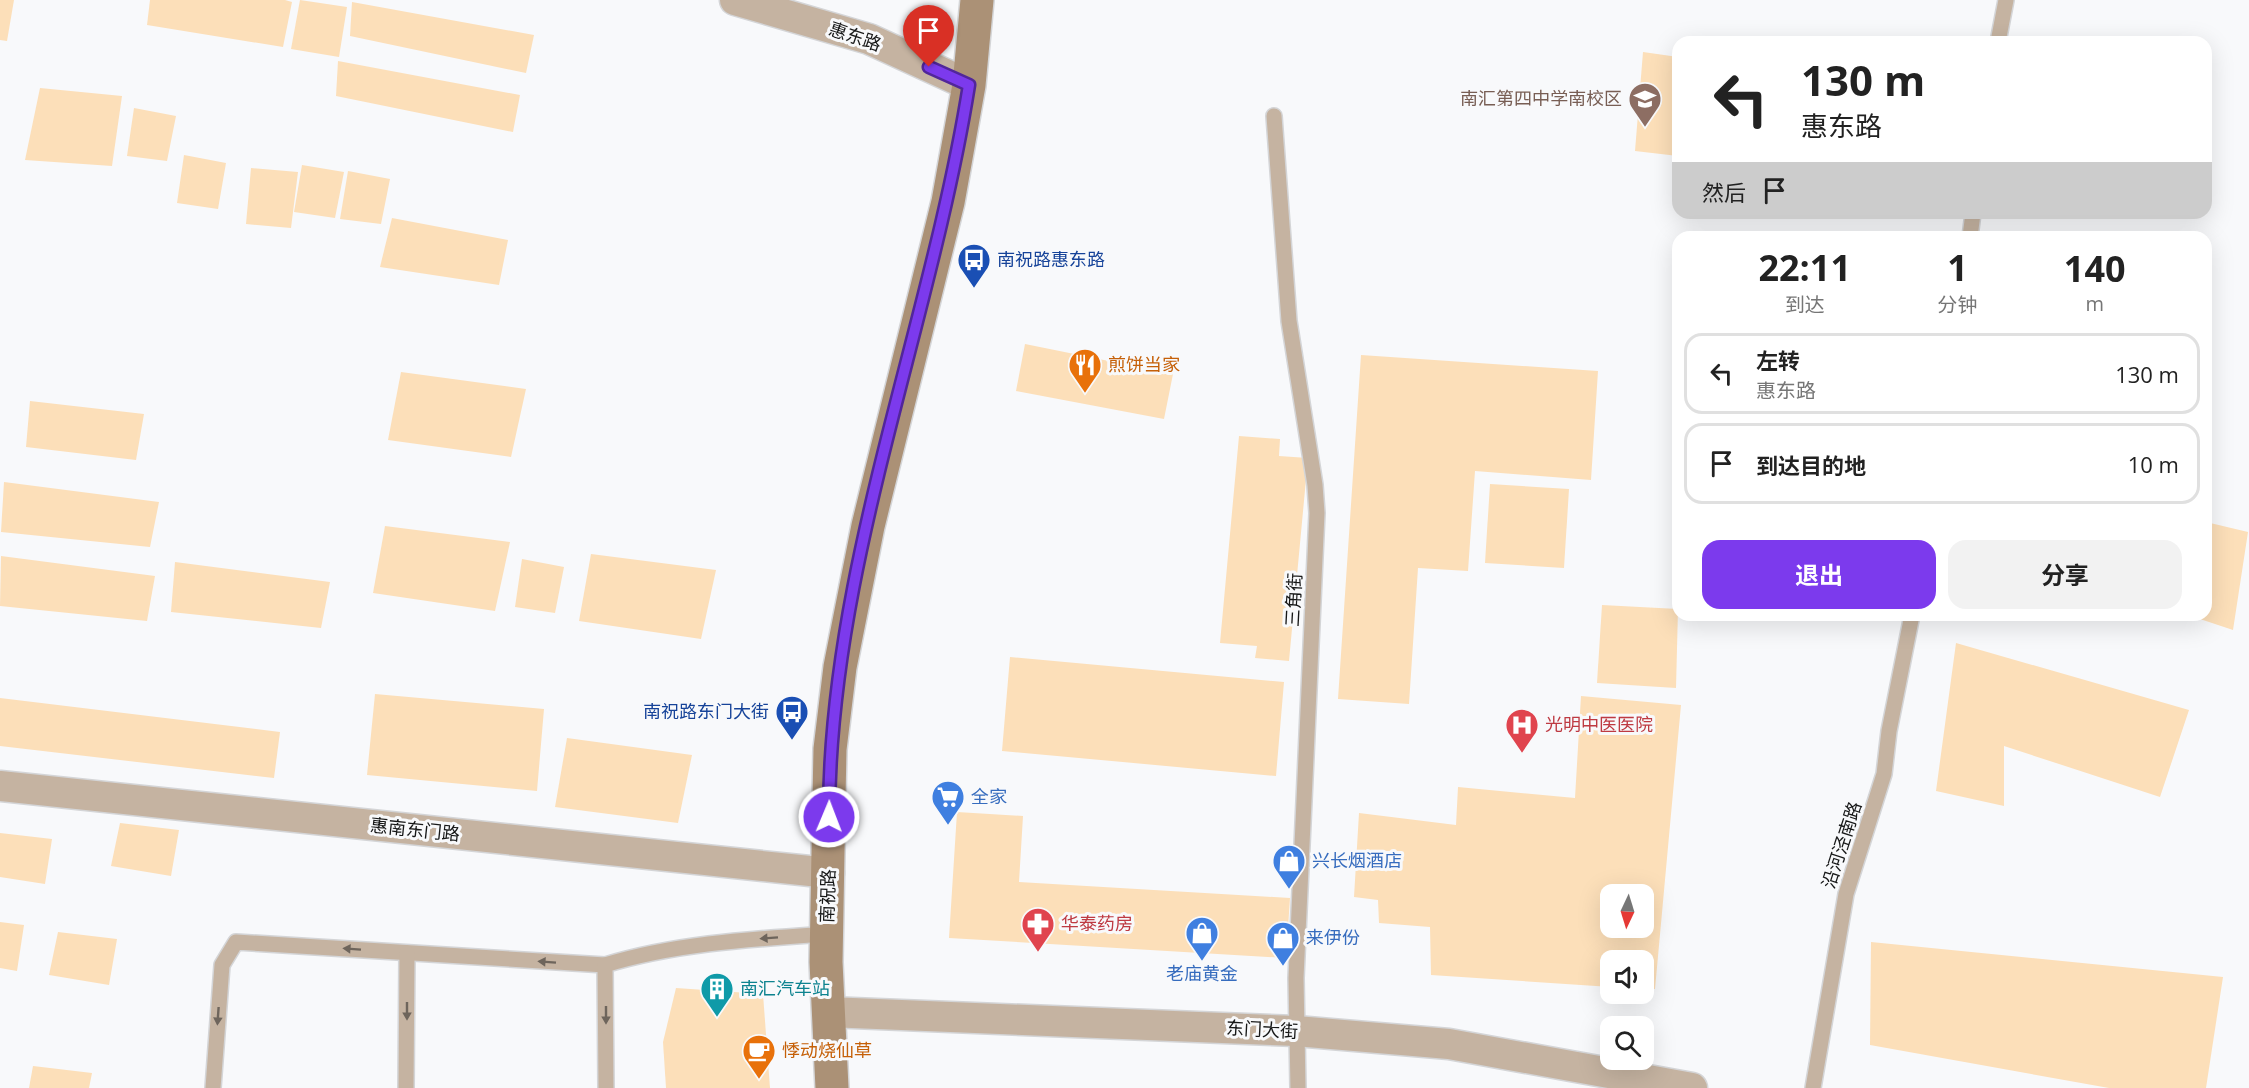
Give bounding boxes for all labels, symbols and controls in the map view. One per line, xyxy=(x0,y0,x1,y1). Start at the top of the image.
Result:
pin xyxy=(903,5,954,67)
icon: arrive xyxy=(912,14,945,47)
street label: 惠东路 xyxy=(826,16,885,56)
text: 130 m xyxy=(1801,51,1925,108)
icon: left xyxy=(1702,60,1780,138)
school or university icon: 南汇第四中学南校区 xyxy=(1627,81,1663,128)
place label: 南汇第四中学南校区 xyxy=(1460,86,1622,110)
text: 惠东路 xyxy=(1801,107,1882,144)
icon: arrive xyxy=(1758,174,1791,207)
text: 然后 xyxy=(1702,177,1746,207)
bus stop icon: 南祝路惠东路 xyxy=(956,242,992,289)
text: 22:11 xyxy=(1758,243,1851,292)
text: 1 xyxy=(1947,243,1968,292)
text: 140 xyxy=(2064,244,2126,293)
place label: 南祝路惠东路 xyxy=(997,247,1105,271)
text: m xyxy=(2085,290,2104,317)
text: 到达 xyxy=(1785,291,1825,318)
text: 分钟 xyxy=(1937,291,1977,318)
text: 左转 xyxy=(1756,345,1800,375)
restaurant icon: 煎饼当家 xyxy=(1067,347,1103,394)
place label: 煎饼当家 xyxy=(1108,352,1180,376)
icon: left xyxy=(1705,357,1738,390)
text: 130 m xyxy=(2115,359,2179,389)
text: 惠东路 xyxy=(1756,377,1816,404)
icon: arrive xyxy=(1705,447,1738,480)
text: 10 m xyxy=(2128,449,2179,479)
text: 到达目的地 xyxy=(1756,450,1866,480)
button: 退出 xyxy=(1702,540,1936,609)
button: 分享 xyxy=(1948,540,2182,609)
street label: 三角街 xyxy=(1280,572,1306,628)
bus stop icon: 南祝路东门大街 xyxy=(774,694,810,741)
place label: 南祝路东门大街 xyxy=(643,699,769,723)
hospital icon: 光明中医医院 xyxy=(1504,707,1540,754)
place label: 光明中医医院 xyxy=(1545,712,1653,736)
supermarket icon: 全家 xyxy=(930,779,966,826)
place label: 全家 xyxy=(971,784,1007,808)
position arrow xyxy=(797,785,861,849)
street label: 沿河泾南路 xyxy=(1816,798,1866,891)
street label: 惠南东门路 xyxy=(369,812,461,846)
shop icon: 兴长烟酒店 xyxy=(1271,843,1307,890)
place label: 兴长烟酒店 xyxy=(1312,848,1402,872)
street label: 南祝路 xyxy=(814,869,840,923)
north arrow xyxy=(1600,884,1654,938)
map controls xyxy=(1600,884,1654,1070)
pharmacy icon: 华泰药房 xyxy=(1020,906,1056,953)
place label: 华泰药房 xyxy=(1061,911,1133,935)
shop icon: 老庙黄金 xyxy=(1184,915,1220,962)
shop icon: 来伊份 xyxy=(1265,920,1301,967)
place label: 来伊份 xyxy=(1306,925,1360,949)
one-way arrow xyxy=(759,933,778,943)
one-way arrow xyxy=(343,945,362,954)
button: sound xyxy=(1600,950,1654,1004)
one-way arrow xyxy=(537,957,556,966)
place label: 老庙黄金 xyxy=(1166,961,1238,985)
building icon: 南汇汽车站 xyxy=(699,971,735,1018)
place label: 南汇汽车站 xyxy=(740,976,830,1000)
one-way arrow xyxy=(402,1002,412,1021)
one-way arrow xyxy=(601,1006,611,1025)
one-way arrow xyxy=(214,1007,223,1026)
street label: 东门大街 xyxy=(1225,1015,1299,1043)
button: search xyxy=(1600,1016,1654,1070)
cafe icon: 悸动烧仙草 xyxy=(741,1033,777,1080)
place label: 悸动烧仙草 xyxy=(782,1038,872,1062)

